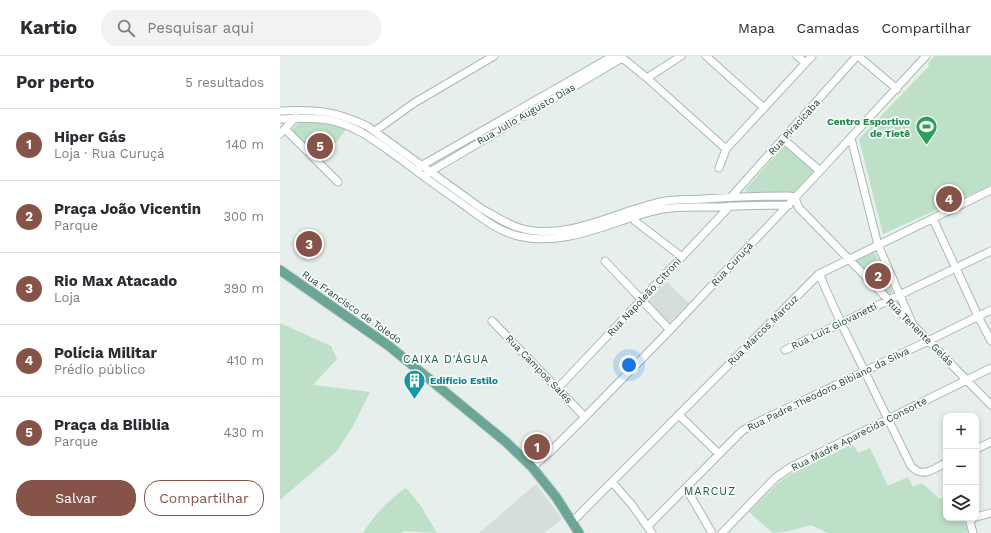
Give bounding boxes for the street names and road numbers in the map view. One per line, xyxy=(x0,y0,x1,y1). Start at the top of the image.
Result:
street label: Rua Julio Augusto Dias xyxy=(475,81,577,147)
street label: Rua Piracicaba xyxy=(766,97,822,157)
street label: Rua Curuçá xyxy=(709,239,755,288)
street label: Rua Napoleão Citroni xyxy=(605,256,683,338)
street label: Rua Francisco de Toledo xyxy=(300,268,404,346)
street label: Rua Marcos Marcuz xyxy=(726,293,800,367)
street label: Rua Tenente Gelás xyxy=(884,296,956,368)
street label: Rua Luiz Giovanetti xyxy=(789,300,879,352)
street label: Rua Campos Sales xyxy=(504,333,574,405)
street label: Rua Padre Theodoro Bibiano da Silva xyxy=(745,345,911,433)
street label: Rua Madre Aparecida Consorte xyxy=(790,395,929,473)

